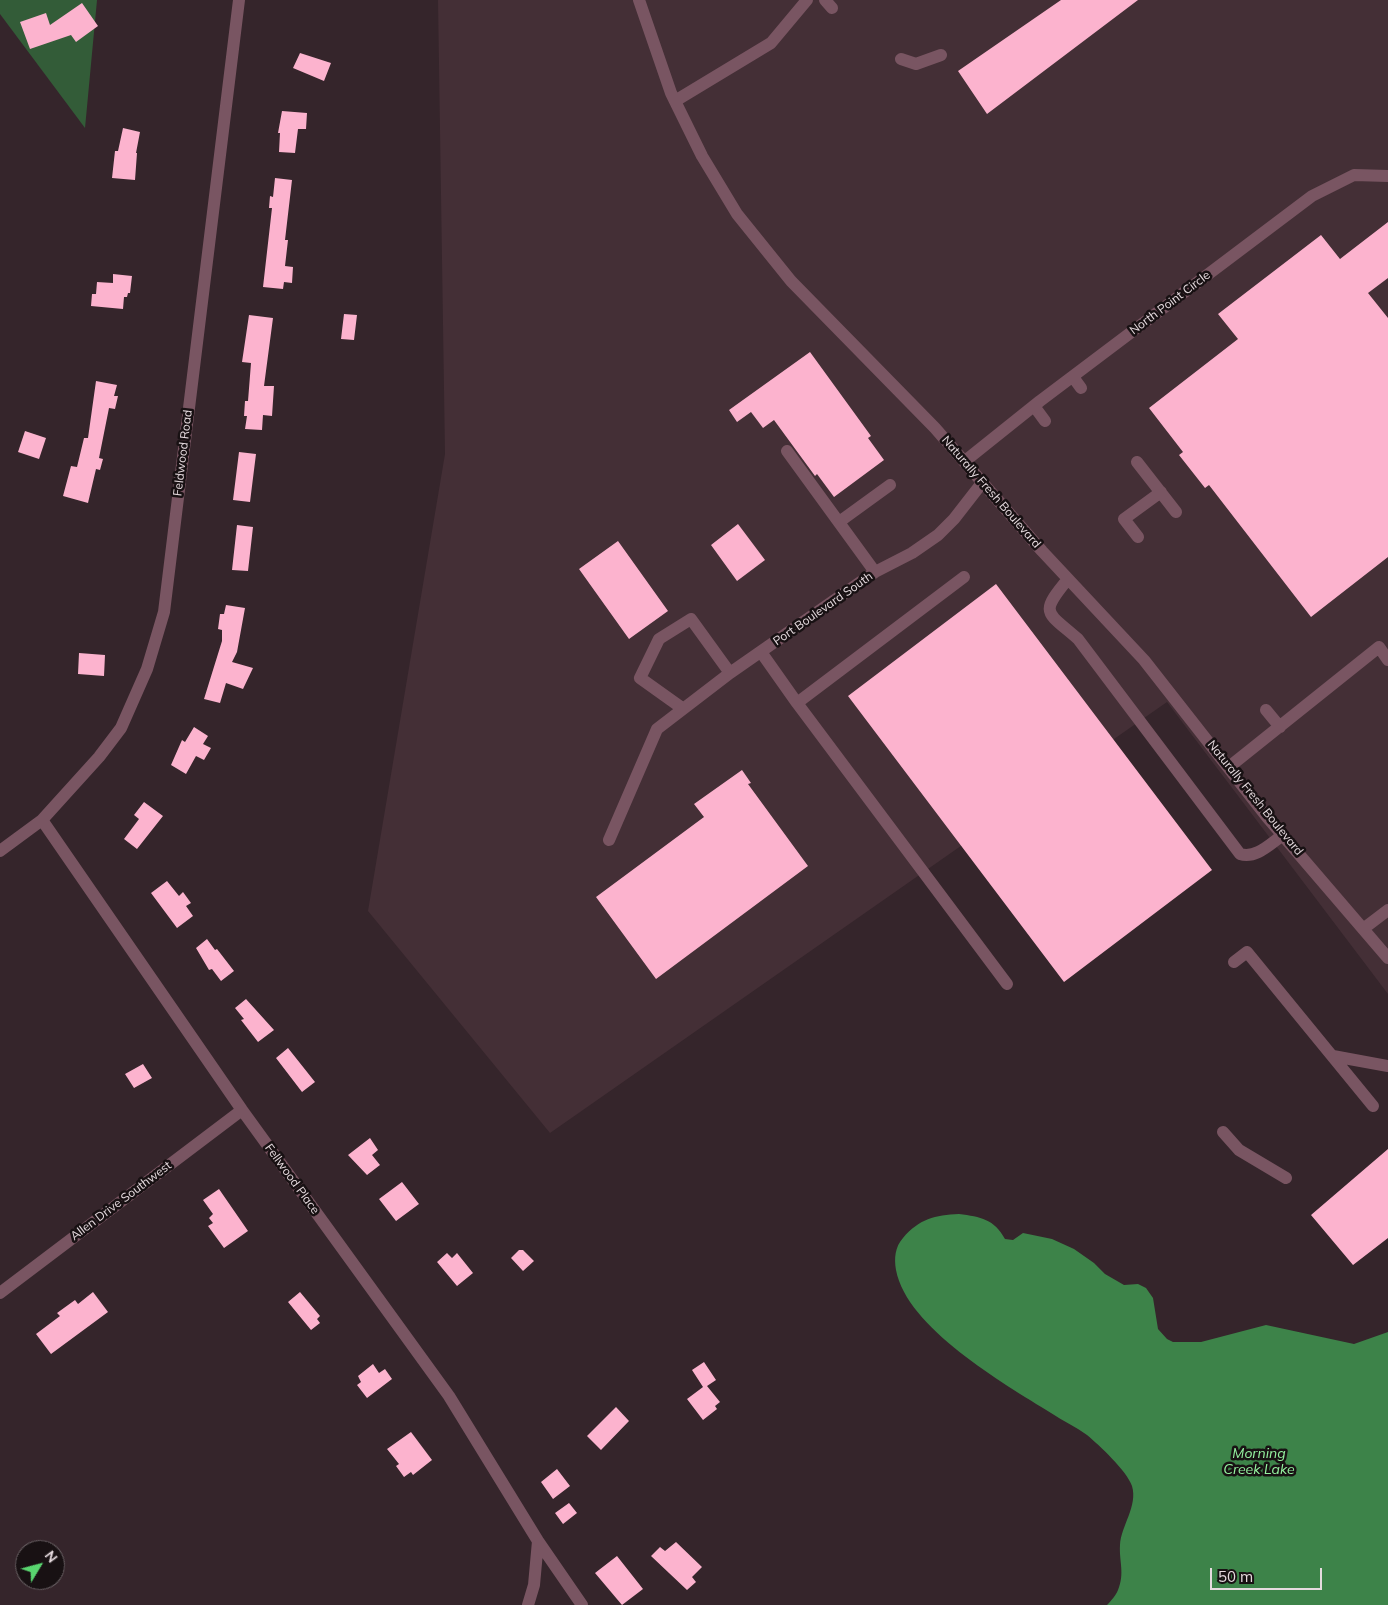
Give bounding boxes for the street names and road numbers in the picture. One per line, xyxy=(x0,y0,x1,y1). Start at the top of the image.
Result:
street label: North Point Circle xyxy=(1127,268,1213,338)
street label: Feldwood Road xyxy=(171,409,195,497)
street label: Naturally Fresh Boulevard xyxy=(938,433,1044,551)
street label: Port Boulevard South xyxy=(770,569,876,649)
street label: Naturally Fresh Boulevard xyxy=(1204,738,1306,858)
street label: Fellwood Place xyxy=(262,1141,322,1217)
street label: Allen Drive Southwest xyxy=(68,1158,174,1244)

